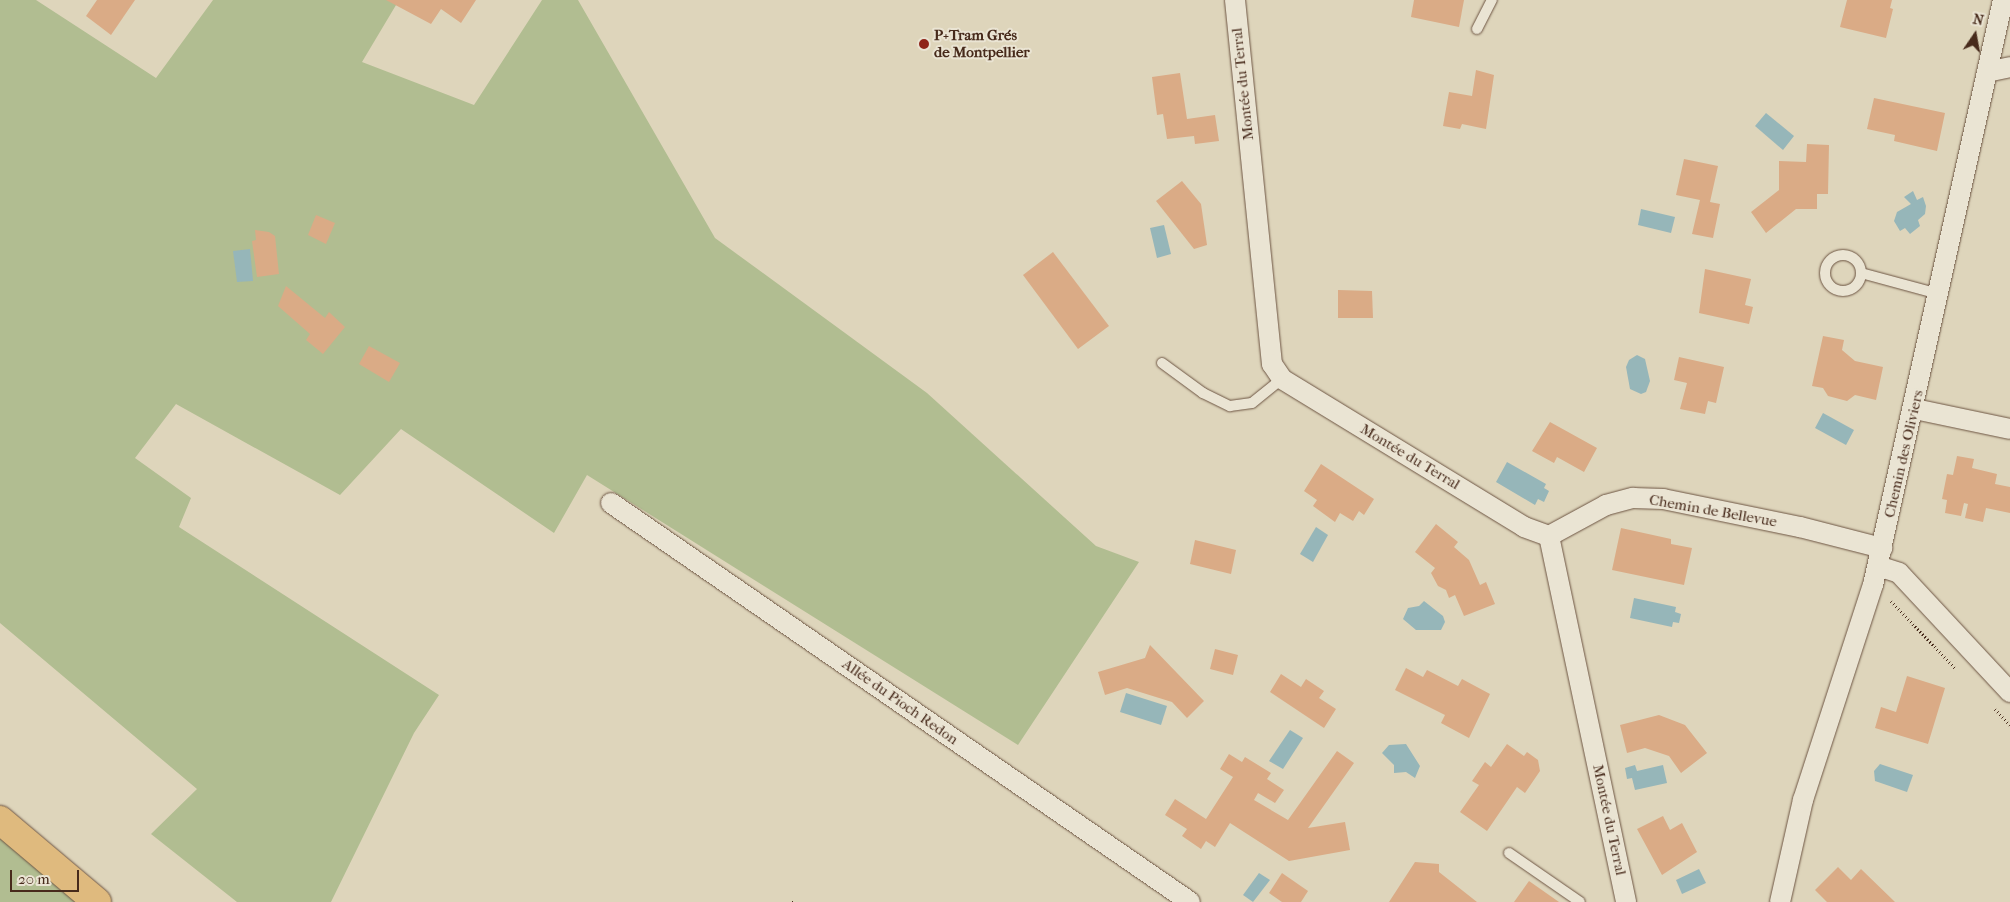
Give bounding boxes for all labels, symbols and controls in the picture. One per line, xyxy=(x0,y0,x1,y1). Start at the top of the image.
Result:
north arrow xyxy=(1950,10,2000,60)
text: N xyxy=(1971,10,1985,29)
place label: P+Tram Grés de Montpellier xyxy=(934,26,1030,61)
street label: Montée du Terral xyxy=(1228,27,1258,141)
marker: P+Tram Grés de Montpellier xyxy=(918,38,930,50)
street label: Chemin des Oliviers xyxy=(1881,388,1927,520)
street label: Montée du Terral xyxy=(1357,420,1463,494)
street label: Chemin de Bellevue xyxy=(1648,491,1778,531)
street label: Allée du Pioch Redon xyxy=(839,655,961,749)
street label: Montée du Terral xyxy=(1588,763,1630,877)
scale bar xyxy=(12,860,81,892)
text: 20 m xyxy=(18,870,50,888)

